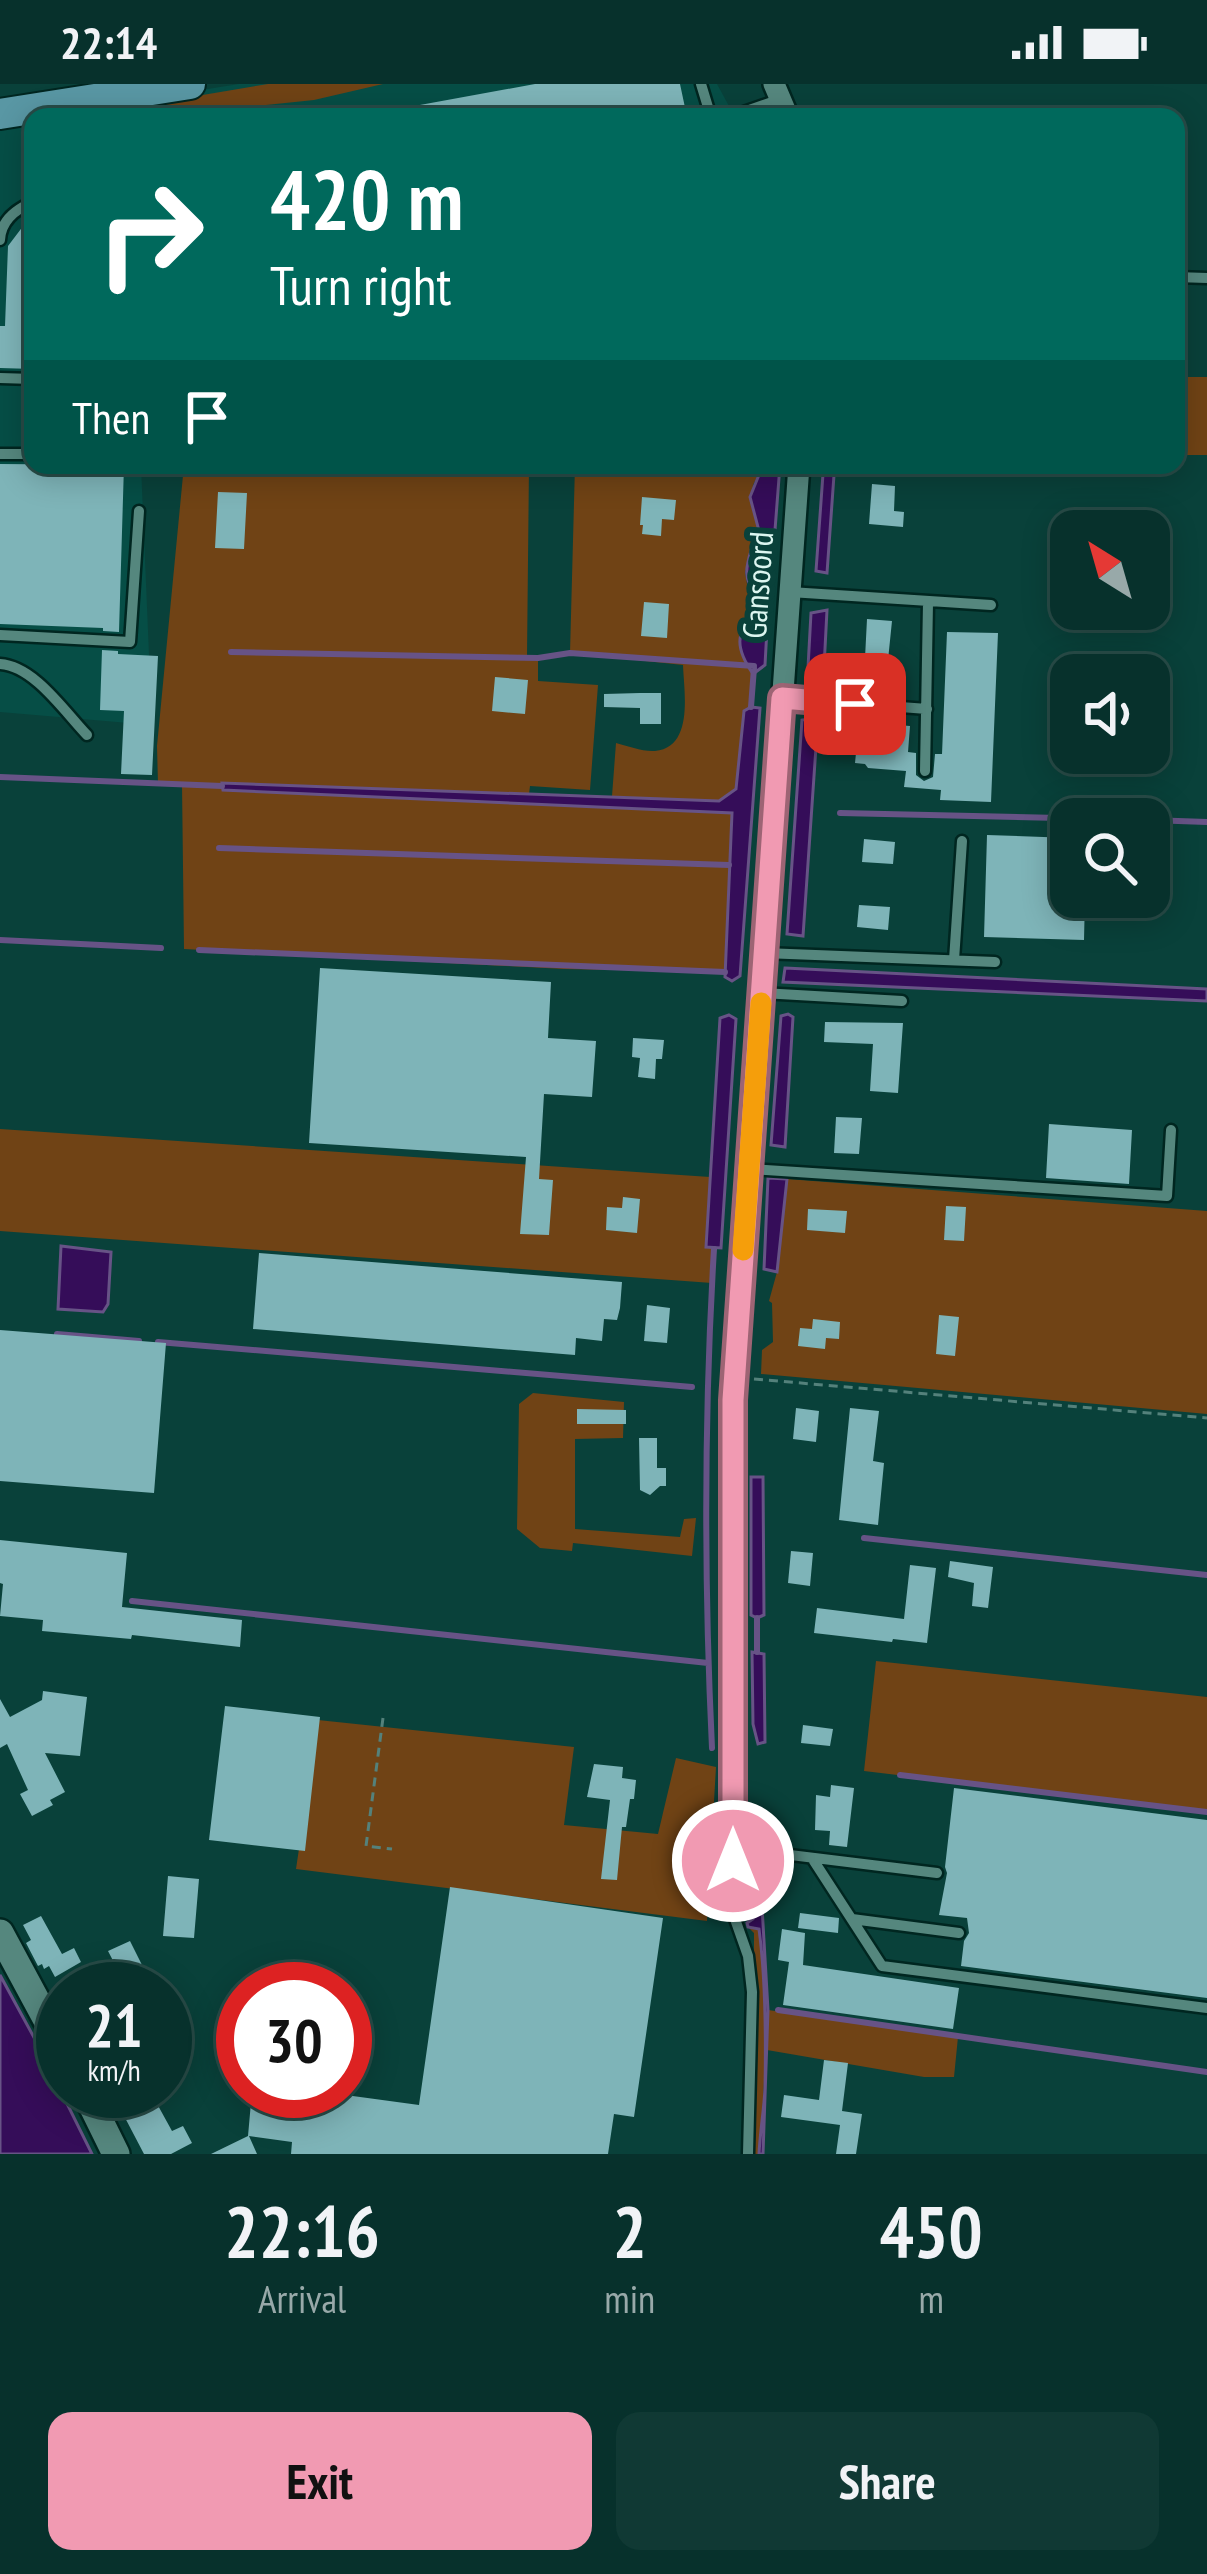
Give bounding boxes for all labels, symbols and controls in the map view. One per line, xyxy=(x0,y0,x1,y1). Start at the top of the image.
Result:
text: 22:14 xyxy=(60,13,157,71)
text: 420 m xyxy=(270,144,463,253)
icon: right xyxy=(72,156,228,312)
text: Turn right xyxy=(270,250,451,320)
icon: arrive xyxy=(174,384,240,450)
text: Then xyxy=(72,388,150,446)
north arrow xyxy=(1050,510,1170,630)
map controls xyxy=(1050,510,1170,918)
street label: Gansoord xyxy=(732,530,782,640)
pin xyxy=(804,653,906,755)
button: sound xyxy=(1050,654,1170,774)
icon: arrive xyxy=(822,671,888,737)
button: search xyxy=(1050,798,1170,918)
position arrow xyxy=(670,1798,796,1924)
speed limit sign: 30 xyxy=(216,1962,372,2118)
text: 21 xyxy=(85,1986,143,2064)
text: km/h xyxy=(87,2050,141,2089)
text: 22:16 xyxy=(224,2184,380,2277)
text: 2 xyxy=(613,2184,647,2277)
text: 450 xyxy=(879,2184,983,2277)
text: Arrival xyxy=(258,2273,346,2324)
text: min xyxy=(604,2273,655,2324)
text: m xyxy=(918,2273,944,2324)
button: Exit xyxy=(48,2412,592,2550)
button: Share xyxy=(616,2412,1159,2550)

